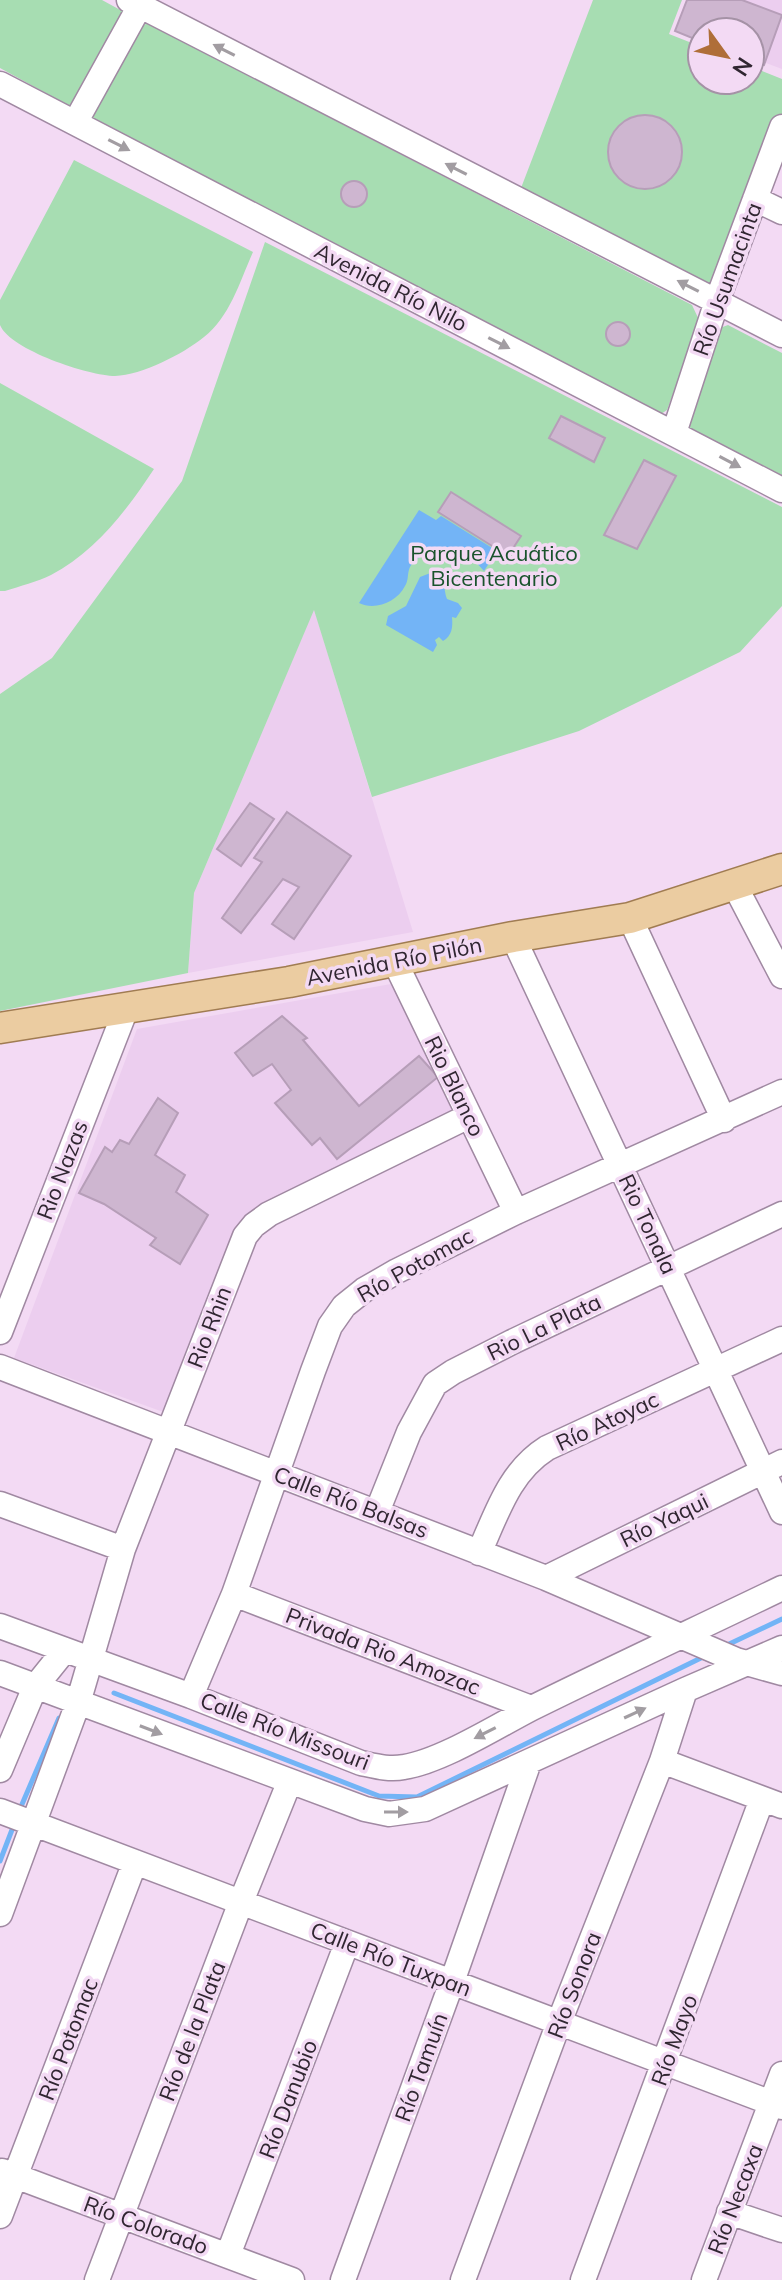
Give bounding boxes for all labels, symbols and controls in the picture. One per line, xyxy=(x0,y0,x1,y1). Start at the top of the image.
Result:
north arrow xyxy=(686,16,766,96)
one-way arrow xyxy=(213,44,236,57)
text: N xyxy=(727,52,759,81)
one-way arrow xyxy=(108,138,130,152)
one-way arrow xyxy=(444,162,467,176)
street label: Río Usumacinta xyxy=(686,199,768,359)
street label: Avenida Río Nilo xyxy=(310,236,472,338)
one-way arrow xyxy=(676,280,699,293)
one-way arrow xyxy=(487,336,510,349)
one-way arrow xyxy=(718,456,741,469)
park label: Parque Acuático Bicentenario xyxy=(410,539,578,592)
street label: Avenida Río Pilón xyxy=(304,930,484,992)
street label: Rio Blanco xyxy=(419,1031,491,1141)
street label: Rio Nazas xyxy=(30,1117,94,1223)
street label: Rio Tonala xyxy=(613,1169,683,1279)
street label: Río Potomac xyxy=(352,1222,478,1308)
street label: Rio Rhin xyxy=(181,1282,237,1372)
street label: Rio La Plata xyxy=(482,1287,606,1367)
street label: Río Atoyac xyxy=(551,1385,663,1457)
street label: Calle Río Balsas xyxy=(270,1460,432,1544)
street label: Río Yaqui xyxy=(615,1487,713,1553)
street label: Privada Rio Amozac xyxy=(282,1601,484,1701)
street label: Calle Río Missouri xyxy=(196,1686,374,1776)
one-way arrow xyxy=(623,1706,647,1720)
one-way arrow xyxy=(139,1724,163,1737)
one-way arrow xyxy=(474,1726,497,1739)
one-way arrow xyxy=(384,1806,409,1819)
street label: Calle Río Tuxpan xyxy=(306,1915,476,2003)
street label: Río Sonora xyxy=(541,1928,607,2042)
street label: Río de la Plata xyxy=(152,1957,232,2105)
street label: Río Potomac xyxy=(32,1974,104,2104)
street label: Río Mayo xyxy=(645,1991,703,2089)
street label: Río Tamuín xyxy=(388,2009,454,2125)
street label: Río Danubio xyxy=(253,2036,323,2162)
street label: Río Necaxa xyxy=(701,2140,769,2258)
street label: Río Colorado xyxy=(80,2190,212,2260)

